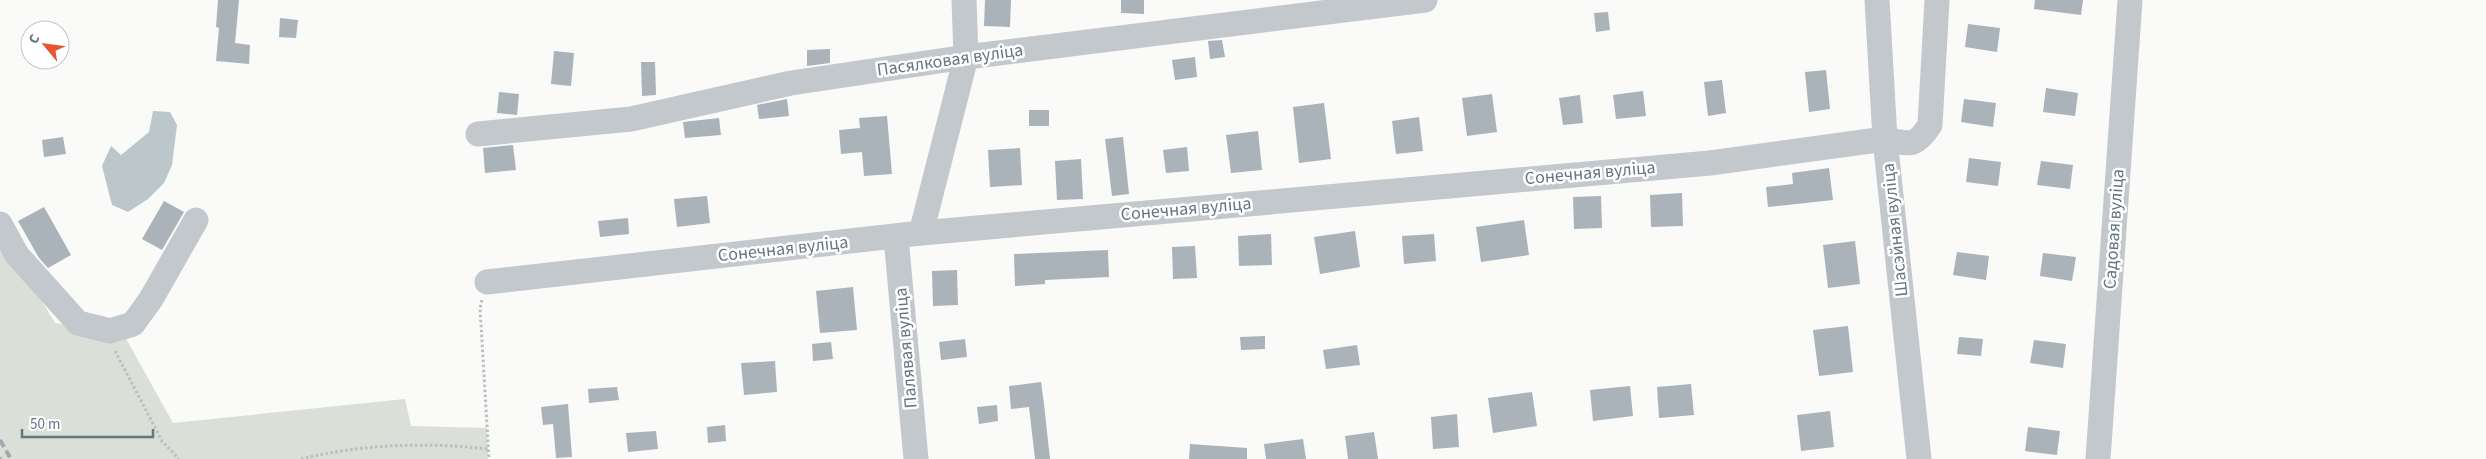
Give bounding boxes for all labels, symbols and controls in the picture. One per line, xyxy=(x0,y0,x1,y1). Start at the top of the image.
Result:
north arrow xyxy=(20,20,70,70)
text: С xyxy=(24,31,45,48)
street label: Пасялковая вуліца xyxy=(875,37,1025,83)
street label: Сонечная вуліца xyxy=(1524,155,1656,191)
street label: Шасэйная вуліца xyxy=(1876,162,1914,298)
street label: Садовая вуліца xyxy=(2097,168,2131,290)
street label: Сонечная вуліца xyxy=(1120,191,1252,227)
street label: Сонечная вуліца xyxy=(717,230,849,268)
street label: Палявая вуліца xyxy=(888,287,924,409)
scale bar xyxy=(22,406,154,438)
text: 50 m xyxy=(30,414,60,435)

